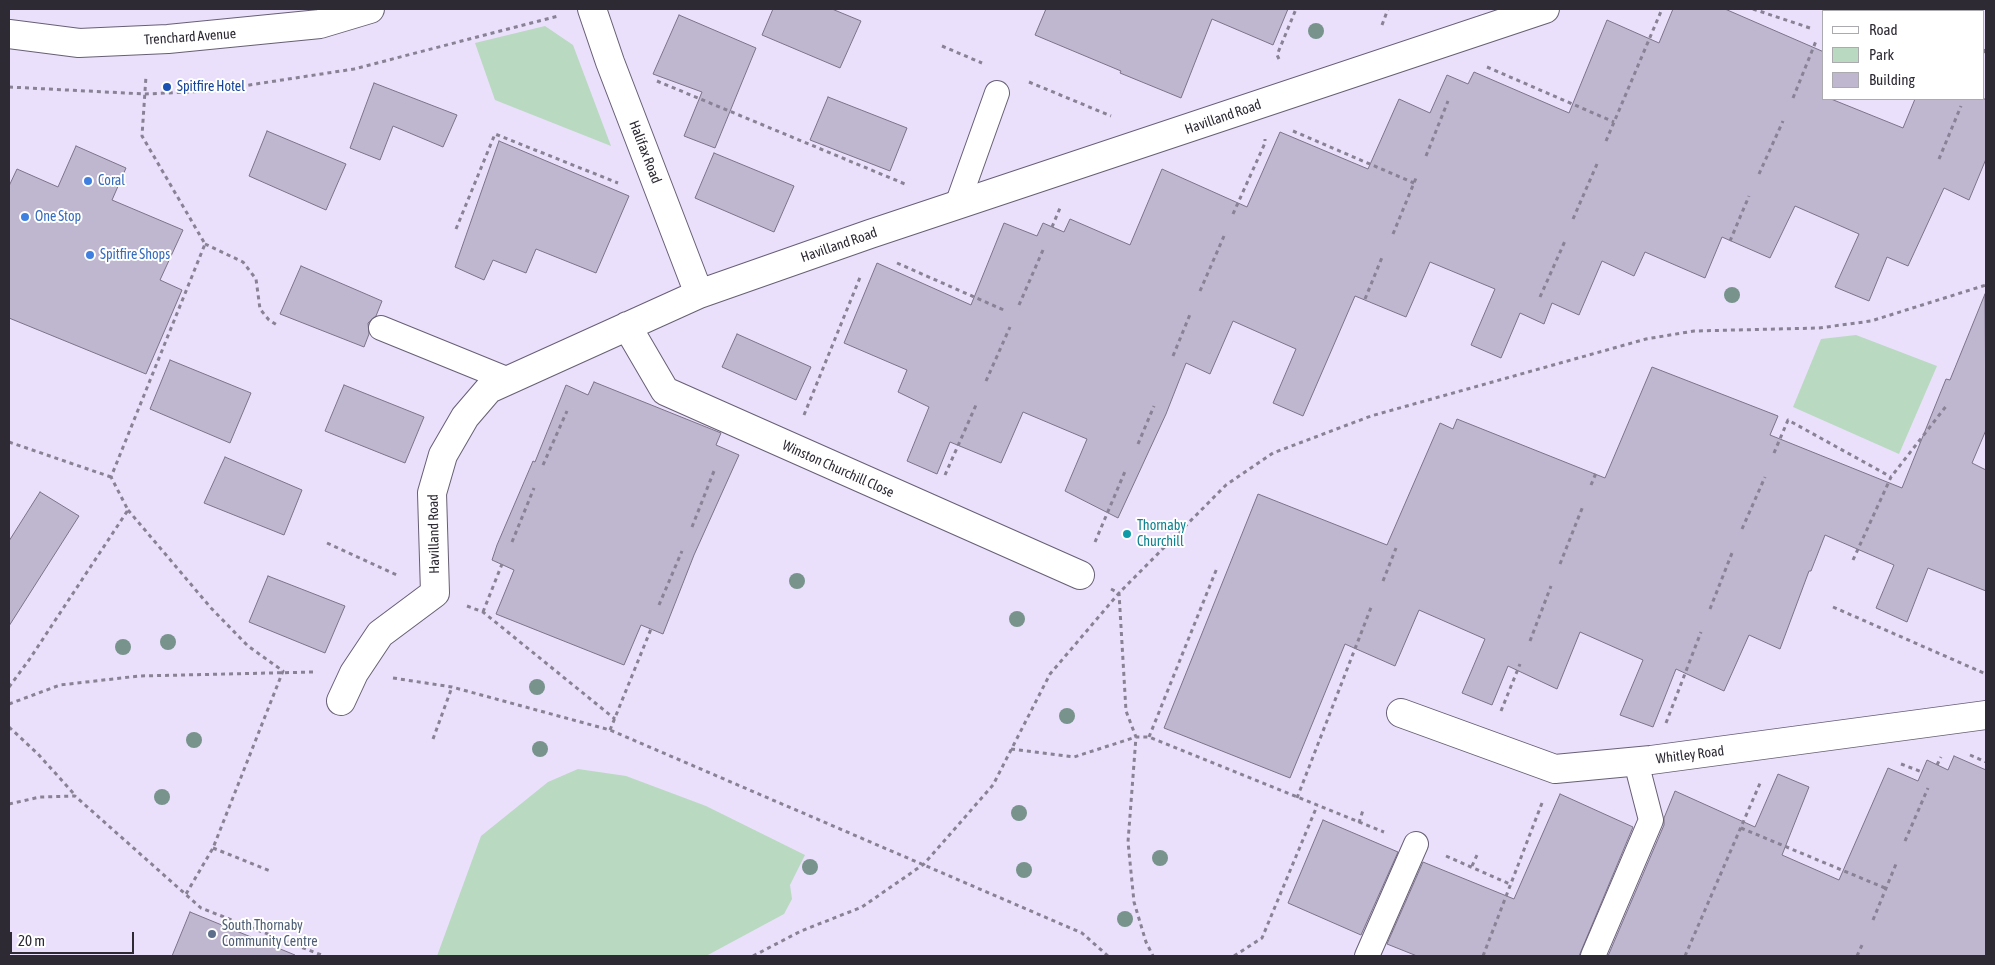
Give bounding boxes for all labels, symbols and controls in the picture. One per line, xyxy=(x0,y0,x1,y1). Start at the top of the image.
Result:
legend xyxy=(1822,10,1985,100)
text: Road xyxy=(1869,21,1898,38)
street label: Trenchard Avenue xyxy=(143,25,237,49)
text: Park xyxy=(1869,46,1894,63)
text: Building xyxy=(1869,71,1915,88)
place label: Spitfire Hotel xyxy=(177,79,245,95)
marker: Spitfire Hotel xyxy=(161,81,173,93)
street label: Havilland Road xyxy=(1183,96,1263,138)
street label: Halifax Road xyxy=(625,118,665,186)
place label: Coral xyxy=(98,173,125,189)
marker: Coral xyxy=(82,175,94,187)
place label: One Stop xyxy=(35,209,81,225)
marker: One Stop xyxy=(19,211,31,223)
street label: Havilland Road xyxy=(799,224,879,266)
place label: Spitfire Shops xyxy=(100,247,170,263)
marker: Spitfire Shops xyxy=(84,249,96,261)
street label: Winston Churchill Close xyxy=(780,437,896,501)
street label: Havilland Road xyxy=(425,494,443,574)
place label: Thornaby Churchill xyxy=(1137,518,1186,550)
marker: Thornaby Churchill xyxy=(1121,528,1133,540)
street label: Whitley Road xyxy=(1655,742,1725,768)
place label: South Thornaby Community Centre xyxy=(222,918,317,950)
scale bar xyxy=(12,922,136,954)
marker: South Thornaby Community Centre xyxy=(206,928,218,940)
text: 20 m xyxy=(18,932,45,949)

